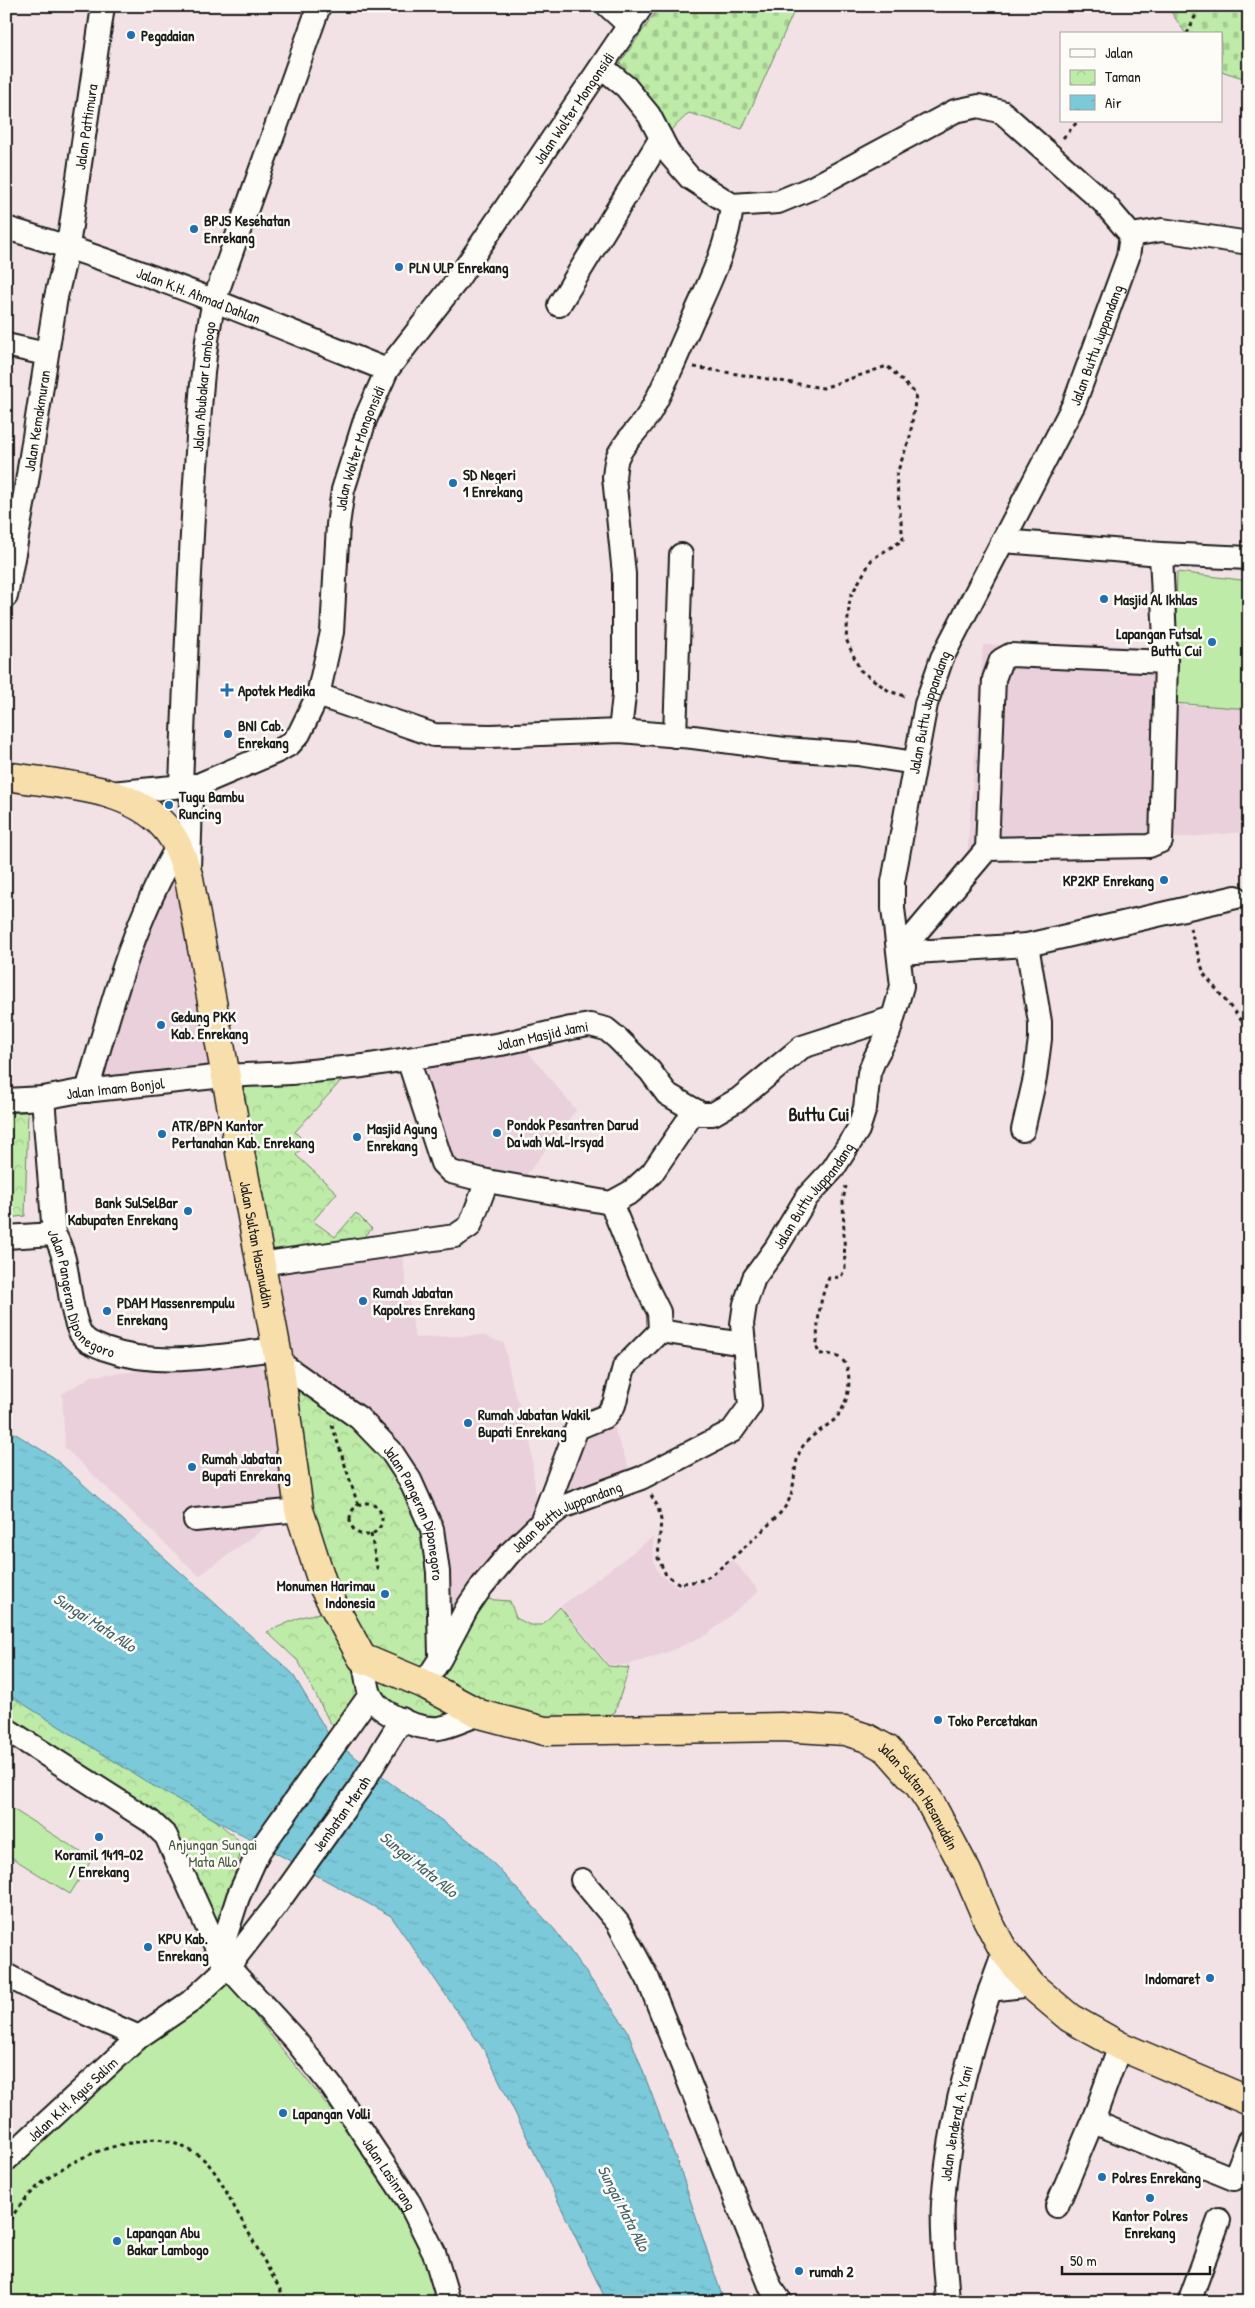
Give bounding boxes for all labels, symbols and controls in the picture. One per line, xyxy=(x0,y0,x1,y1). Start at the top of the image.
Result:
place label: Pegadaian xyxy=(141,25,195,47)
marker: Pegadaian xyxy=(125,29,137,41)
legend xyxy=(1060,32,1222,122)
text: Jalan xyxy=(1105,42,1133,63)
street label: Jalan Wolter Mongonsidi xyxy=(528,48,619,168)
text: Taman xyxy=(1105,66,1141,87)
street label: Jalan Pattimura xyxy=(69,83,102,171)
text: Air xyxy=(1105,92,1122,113)
place label: BPJS Kesehatan Enrekang xyxy=(204,210,290,249)
marker: BPJS Kesehatan Enrekang xyxy=(188,223,200,235)
place label: PLN ULP Enrekang xyxy=(409,257,509,279)
marker: PLN ULP Enrekang xyxy=(393,261,405,273)
street label: Jalan K.H. Ahmad Dahlan xyxy=(134,262,264,329)
street label: Jalan Buttu Juppandang xyxy=(1064,281,1128,408)
street label: Jalan Abubakar Lambogo xyxy=(187,320,220,453)
street label: Jalan Kemakmuran xyxy=(18,368,55,473)
street label: Jalan Wolter Mongonsidi xyxy=(330,382,389,512)
place label: SD Negeri 1 Enrekang xyxy=(463,464,523,503)
marker: SD Negeri 1 Enrekang xyxy=(447,477,459,489)
place label: Masjid Al Ikhlas xyxy=(1114,589,1197,610)
marker: Masjid Al Ikhlas xyxy=(1098,593,1110,605)
place label: Lapangan Futsal Buttu Cui xyxy=(1116,623,1203,661)
marker: Lapangan Futsal Buttu Cui xyxy=(1206,636,1218,648)
street label: Jalan Buttu Juppandang xyxy=(903,646,955,776)
place label: Apotek Medika xyxy=(238,680,315,702)
marker: Apotek Medika xyxy=(220,683,234,697)
place label: BNI Cab. Enrekang xyxy=(238,715,289,754)
marker: BNI Cab. Enrekang xyxy=(222,728,234,740)
place label: Tugu Bambu Runcing xyxy=(178,786,245,825)
marker: Tugu Bambu Runcing xyxy=(163,799,175,811)
place label: KP2KP Enrekang xyxy=(1063,870,1154,892)
marker: KP2KP Enrekang xyxy=(1158,874,1170,886)
place label: Gedung PKK Kab. Enrekang xyxy=(171,1006,249,1045)
street label: Jalan Masjid Jami xyxy=(495,1015,590,1055)
marker: Gedung PKK Kab. Enrekang xyxy=(155,1019,167,1031)
street label: Jalan Imam Bonjol xyxy=(64,1072,165,1104)
district label: Buttu Cui xyxy=(788,1102,850,1127)
place label: Pondok Pesantren Darud Da'wah Wal-Irsyad xyxy=(507,1114,638,1153)
place label: ATR/BPN Kantor Pertanahan Kab. Enrekang xyxy=(172,1115,315,1154)
place label: Masjid Agung Enrekang xyxy=(367,1118,438,1157)
marker: Pondok Pesantren Darud Da'wah Wal-Irsyad xyxy=(491,1127,503,1139)
marker: ATR/BPN Kantor Pertanahan Kab. Enrekang xyxy=(156,1128,168,1140)
marker: Masjid Agung Enrekang xyxy=(351,1131,363,1143)
street label: Jalan Buttu Juppandang xyxy=(767,1138,858,1253)
street label: Jalan Sultan Hasanuddin xyxy=(235,1179,279,1310)
place label: Bank SulSelBar Kabupaten Enrekang xyxy=(68,1192,178,1231)
marker: Bank SulSelBar Kabupaten Enrekang xyxy=(182,1205,194,1217)
street label: Jalan Pangeran Diponegoro xyxy=(43,1230,117,1362)
place label: Rumah Jabatan Kapolres Enrekang xyxy=(373,1282,475,1321)
place label: PDAM Massenrempulu Enrekang xyxy=(117,1292,235,1331)
marker: Rumah Jabatan Kapolres Enrekang xyxy=(357,1295,369,1307)
marker: PDAM Massenrempulu Enrekang xyxy=(101,1305,113,1317)
place label: Rumah Jabatan Wakil Bupati Enrekang xyxy=(478,1404,591,1443)
marker: Rumah Jabatan Wakil Bupati Enrekang xyxy=(462,1417,474,1429)
street label: Jalan Pangeran Diponegoro xyxy=(379,1440,449,1581)
place label: Rumah Jabatan Bupati Enrekang xyxy=(202,1448,291,1487)
marker: Rumah Jabatan Bupati Enrekang xyxy=(186,1461,198,1473)
street label: Jalan Buttu Juppandang xyxy=(506,1475,625,1557)
place label: Monumen Harimau Indonesia xyxy=(277,1575,376,1613)
water label: Sungai Mata Allo xyxy=(50,1587,142,1658)
marker: Monumen Harimau Indonesia xyxy=(379,1588,391,1600)
place label: Toko Percetakan xyxy=(947,1710,1038,1731)
marker: Toko Percetakan xyxy=(932,1714,944,1726)
street label: Jalan Sultan Hasanuddin xyxy=(875,1736,964,1854)
street label: Jembatan Merah xyxy=(307,1772,375,1856)
water label: Sungai Mata Allo xyxy=(376,1826,464,1903)
marker: Koramil 1419-02 / Enrekang xyxy=(93,1831,105,1843)
park label: Anjungan Sungai Mata Allo xyxy=(169,1834,257,1872)
place label: Koramil 1419-02 / Enrekang xyxy=(55,1844,144,1883)
place label: KPU Kab. Enrekang xyxy=(158,1928,209,1967)
marker: KPU Kab. Enrekang xyxy=(142,1941,154,1953)
place label: Indomaret xyxy=(1145,1968,1201,1989)
marker: Indomaret xyxy=(1204,1972,1216,1984)
street label: Jalan K.H. Agus Salim xyxy=(22,2052,122,2146)
street label: Jalan Jenderal A. Yani xyxy=(935,2063,977,2182)
place label: Lapangan Volli xyxy=(293,2103,371,2125)
marker: Lapangan Volli xyxy=(277,2107,289,2119)
street label: Jalan Lasinrang xyxy=(358,2133,422,2214)
water label: Sungai Mata Allo xyxy=(593,2161,656,2256)
place label: Polres Enrekang xyxy=(1112,2167,1201,2189)
marker: Polres Enrekang xyxy=(1096,2171,1108,2183)
marker: Kantor Polres Enrekang xyxy=(1144,2192,1156,2204)
place label: Kantor Polres Enrekang xyxy=(1112,2205,1188,2244)
place label: Lapangan Abu Bakar Lambogo xyxy=(127,2222,208,2261)
marker: Lapangan Abu Bakar Lambogo xyxy=(111,2235,123,2247)
scale bar xyxy=(1062,2243,1210,2275)
text: 50 m xyxy=(1070,2250,1097,2271)
place label: rumah 2 xyxy=(809,2261,855,2282)
marker: rumah 2 xyxy=(793,2265,805,2277)

